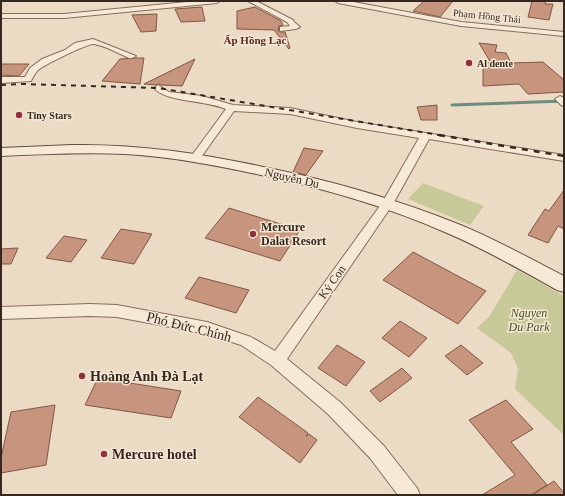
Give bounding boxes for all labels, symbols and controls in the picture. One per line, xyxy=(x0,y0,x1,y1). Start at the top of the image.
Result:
street label: Phạm Hồng Thái xyxy=(453,7,522,25)
district label: Ấp Hồng Lạc xyxy=(224,34,287,46)
marker: Al dente xyxy=(464,58,474,68)
place label: Al dente xyxy=(477,58,513,69)
marker: Tiny Stars xyxy=(14,110,24,120)
place label: Tiny Stars xyxy=(27,110,72,121)
street label: Nguyễn Du xyxy=(263,165,321,191)
place label: Mercure Dalat Resort xyxy=(261,220,326,248)
marker: Mercure Dalat Resort xyxy=(248,229,258,239)
street label: Ký Con xyxy=(315,263,349,301)
park label: Nguyen Du Park xyxy=(508,306,550,334)
street label: Phó Đức Chính xyxy=(145,309,233,345)
place label: Hoàng Anh Đà Lạt xyxy=(90,369,204,384)
marker: Hoàng Anh Đà Lạt xyxy=(77,371,87,381)
place label: Mercure hotel xyxy=(112,447,197,462)
marker: Mercure hotel xyxy=(99,449,109,459)

